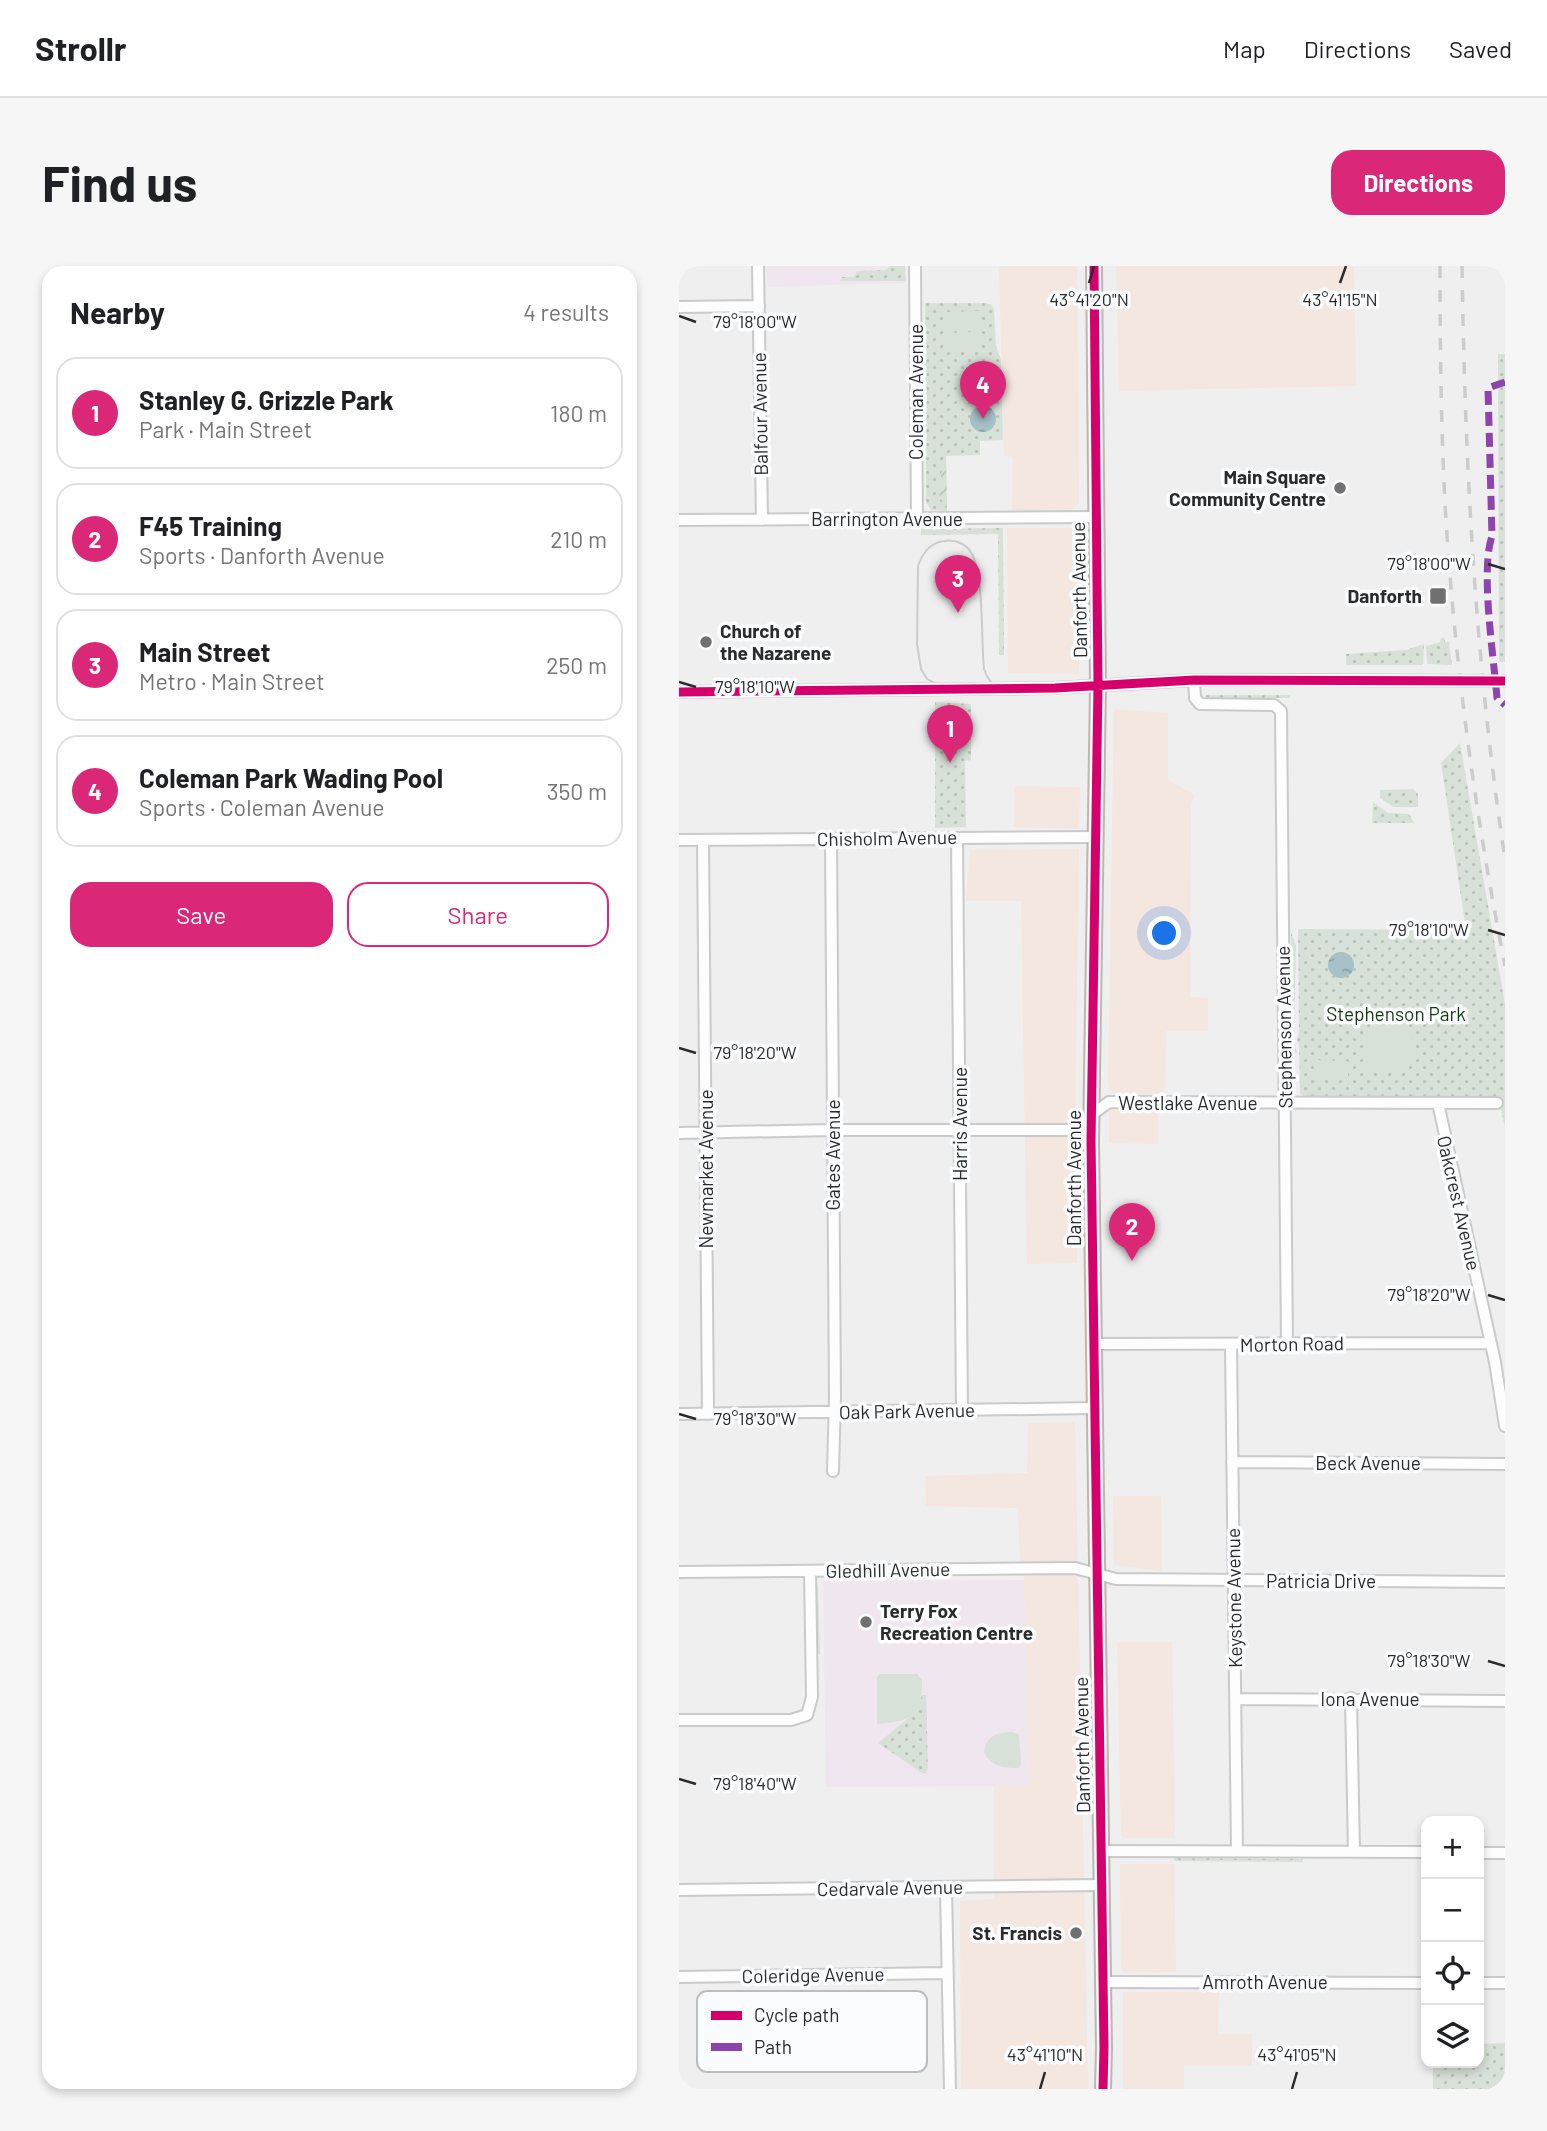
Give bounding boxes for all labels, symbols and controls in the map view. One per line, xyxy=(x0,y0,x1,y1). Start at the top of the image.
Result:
text: Strollr xyxy=(35,28,127,68)
text: Map xyxy=(1223,34,1266,63)
text: Directions xyxy=(1304,34,1411,63)
text: Saved xyxy=(1449,34,1512,63)
button: Directions xyxy=(1331,150,1505,215)
text: Find us xyxy=(42,153,197,212)
text: 43°41'20"N xyxy=(1049,288,1129,310)
text: 43°41'15"N xyxy=(1302,288,1378,310)
text: Nearby xyxy=(70,294,165,330)
text: 4 results xyxy=(523,298,609,326)
text: 79°18'00"W xyxy=(713,310,797,332)
street label: Coleman Avenue xyxy=(904,324,927,460)
street label: Balfour Avenue xyxy=(747,352,772,476)
pin: 4 xyxy=(960,361,1006,419)
text: Stanley G. Grizzle Park xyxy=(139,384,394,415)
text: 1 xyxy=(91,399,99,427)
text: 180 m xyxy=(550,399,607,427)
text: Park · Main Street xyxy=(139,415,312,443)
place label: Main Square Community Centre xyxy=(1169,465,1326,510)
marker: Main Square Community Centre xyxy=(1332,480,1348,496)
street label: Barrington Avenue xyxy=(811,507,963,530)
text: F45 Training xyxy=(139,510,282,541)
street label: Danforth Avenue xyxy=(1066,522,1091,658)
text: 2 xyxy=(89,525,101,553)
text: 210 m xyxy=(550,525,607,553)
text: Sports · Danforth Avenue xyxy=(139,541,385,569)
text: 79°18'00"W xyxy=(1387,552,1471,574)
pin: 3 xyxy=(935,555,981,613)
place label: Danforth xyxy=(1348,584,1422,607)
marker: Danforth xyxy=(1428,586,1448,606)
place label: Church of the Nazarene xyxy=(720,619,831,664)
marker: Church of the Nazarene xyxy=(698,634,714,650)
text: Main Street xyxy=(139,636,270,667)
text: 3 xyxy=(89,651,101,679)
text: 250 m xyxy=(546,651,607,679)
text: Metro · Main Street xyxy=(139,667,325,695)
text: 79°18'10"W xyxy=(715,675,795,697)
pin: 1 xyxy=(927,705,973,763)
text: Coleman Park Wading Pool xyxy=(139,762,443,793)
text: 4 xyxy=(88,777,102,805)
text: 350 m xyxy=(547,777,607,805)
text: Sports · Coleman Avenue xyxy=(139,793,385,821)
street label: Chisholm Avenue xyxy=(817,825,957,850)
button: Save xyxy=(70,882,333,947)
button: Share xyxy=(347,882,609,947)
your location xyxy=(1147,916,1181,950)
text: 79°18'10"W xyxy=(1389,918,1469,940)
street label: Stephenson Avenue xyxy=(1271,945,1296,1109)
park label: Stephenson Park xyxy=(1326,1002,1466,1025)
text: 79°18'20"W xyxy=(713,1041,797,1063)
street label: Harris Avenue xyxy=(948,1067,971,1181)
street label: Newmarket Avenue xyxy=(694,1089,717,1249)
street label: Westlake Avenue xyxy=(1118,1091,1258,1114)
street label: Gates Avenue xyxy=(821,1099,844,1211)
street label: Danforth Avenue xyxy=(1062,1110,1085,1246)
street label: Oakcrest Avenue xyxy=(1433,1133,1486,1272)
pin: 2 xyxy=(1109,1203,1155,1261)
text: 79°18'20"W xyxy=(1387,1283,1471,1305)
street label: Morton Road xyxy=(1240,1331,1344,1356)
street label: Oak Park Avenue xyxy=(839,1398,975,1423)
text: 79°18'30"W xyxy=(714,1407,797,1429)
street label: Beck Avenue xyxy=(1315,1451,1421,1474)
street label: Keystone Avenue xyxy=(1221,1528,1246,1668)
street label: Gledhill Avenue xyxy=(826,1557,950,1582)
street label: Patricia Drive xyxy=(1266,1569,1376,1592)
place label: Terry Fox Recreation Centre xyxy=(880,1599,1033,1644)
marker: Terry Fox Recreation Centre xyxy=(858,1614,874,1630)
text: 79°18'30"W xyxy=(1388,1649,1471,1671)
street label: Danforth Avenue xyxy=(1069,1677,1094,1813)
street label: Iona Avenue xyxy=(1320,1687,1420,1710)
text: 79°18'40"W xyxy=(713,1772,797,1794)
map controls xyxy=(1421,1816,1484,2068)
button: + xyxy=(1421,1816,1484,1879)
street label: Cedarvale Avenue xyxy=(817,1875,963,1900)
button: − xyxy=(1421,1879,1484,1942)
place label: St. Francis xyxy=(972,1921,1062,1944)
marker: St. Francis xyxy=(1068,1925,1084,1941)
button: locate xyxy=(1421,1942,1484,2005)
street label: Coleridge Avenue xyxy=(741,1962,885,1987)
street label: Amroth Avenue xyxy=(1202,1970,1328,1993)
legend xyxy=(697,1991,927,2072)
text: Cycle path xyxy=(754,2003,839,2026)
button: layers xyxy=(1421,2005,1484,2068)
text: Path xyxy=(754,2035,792,2058)
text: 43°41'10"N xyxy=(1007,2043,1083,2065)
text: 43°41'05"N xyxy=(1257,2043,1337,2065)

